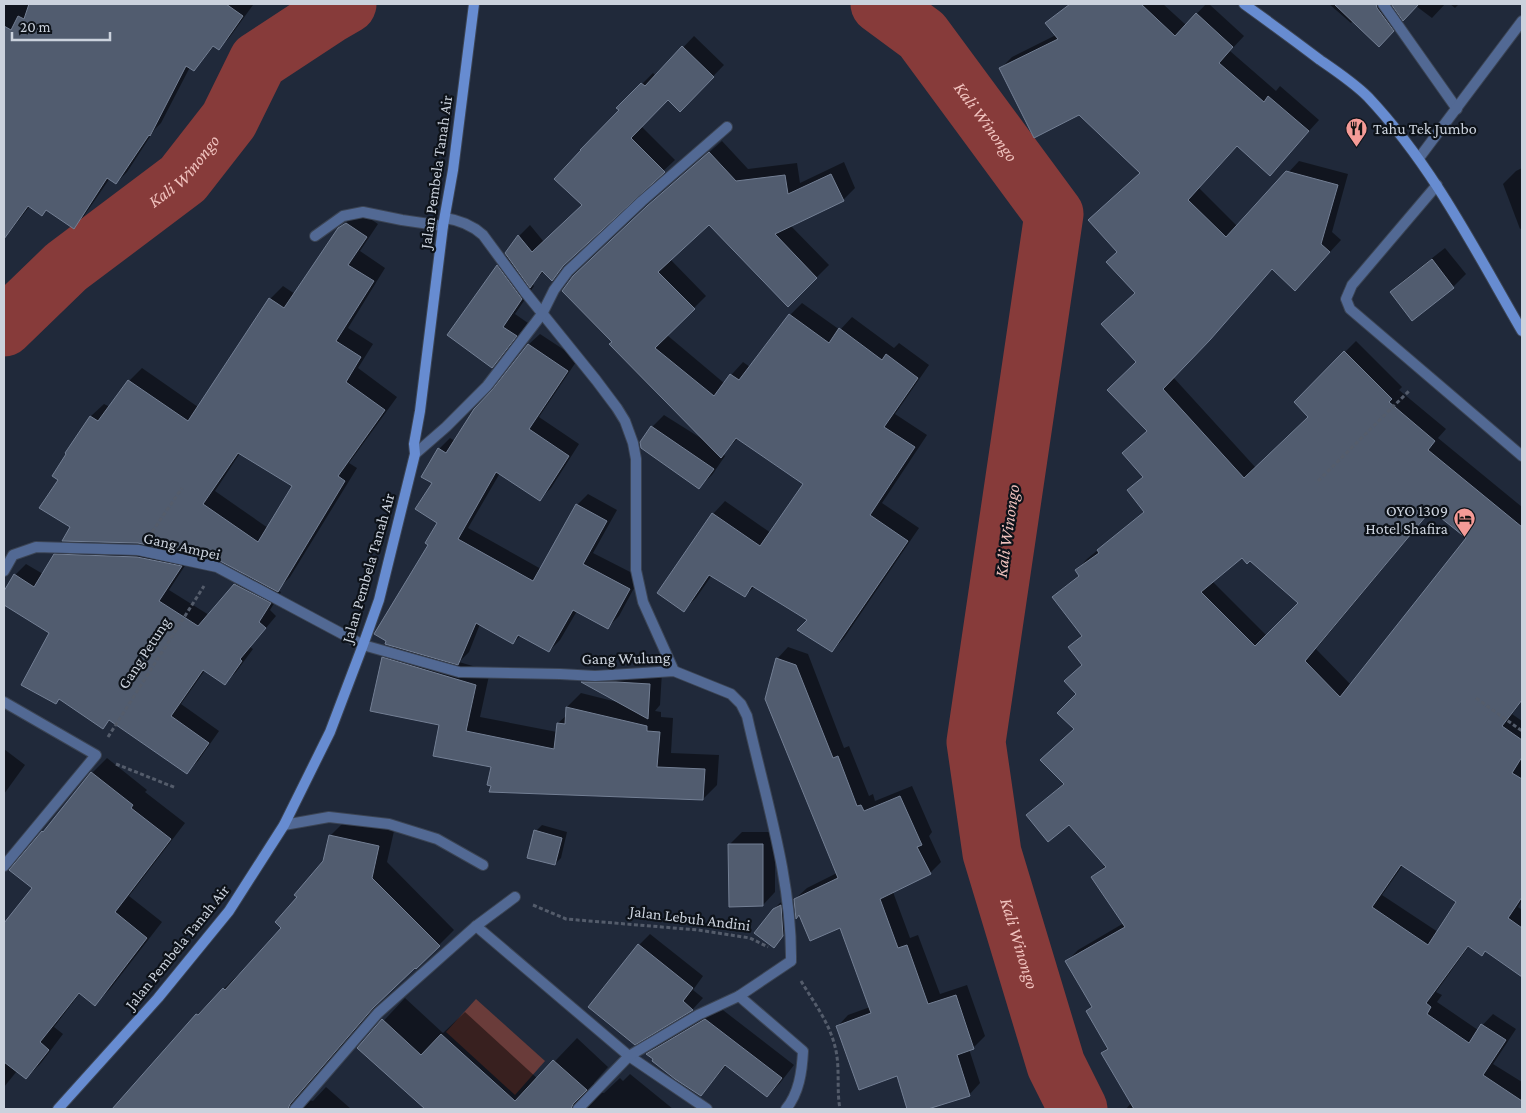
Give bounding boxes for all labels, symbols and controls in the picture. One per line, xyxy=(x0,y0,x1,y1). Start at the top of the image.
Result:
scale bar xyxy=(12,10,110,42)
text: 20 m xyxy=(20,19,51,35)
water label: Kali Winongo xyxy=(950,78,1022,166)
street label: Jalan Pembela Tanah Air xyxy=(417,94,456,252)
restaurant icon: Tahu Tek Jumbo xyxy=(1345,116,1369,147)
place label: Tahu Tek Jumbo xyxy=(1373,120,1477,138)
water label: Kali Winongo xyxy=(145,131,224,211)
water label: Kali Winongo xyxy=(991,483,1023,579)
street label: Jalan Pembela Tanah Air xyxy=(338,491,399,647)
place label: OYO 1309 Hotel Shafira xyxy=(1365,502,1449,537)
hotel icon: OYO 1309 Hotel Shafira xyxy=(1452,507,1476,538)
street label: Gang Ampei xyxy=(142,529,222,564)
street label: Gang Petung xyxy=(115,614,174,692)
street label: Gang Wulung xyxy=(581,649,671,668)
street label: Jalan Pembela Tanah Air xyxy=(120,881,233,1015)
water label: Kali Winongo xyxy=(996,896,1043,992)
street label: Jalan Lebuh Andini xyxy=(626,902,751,935)

